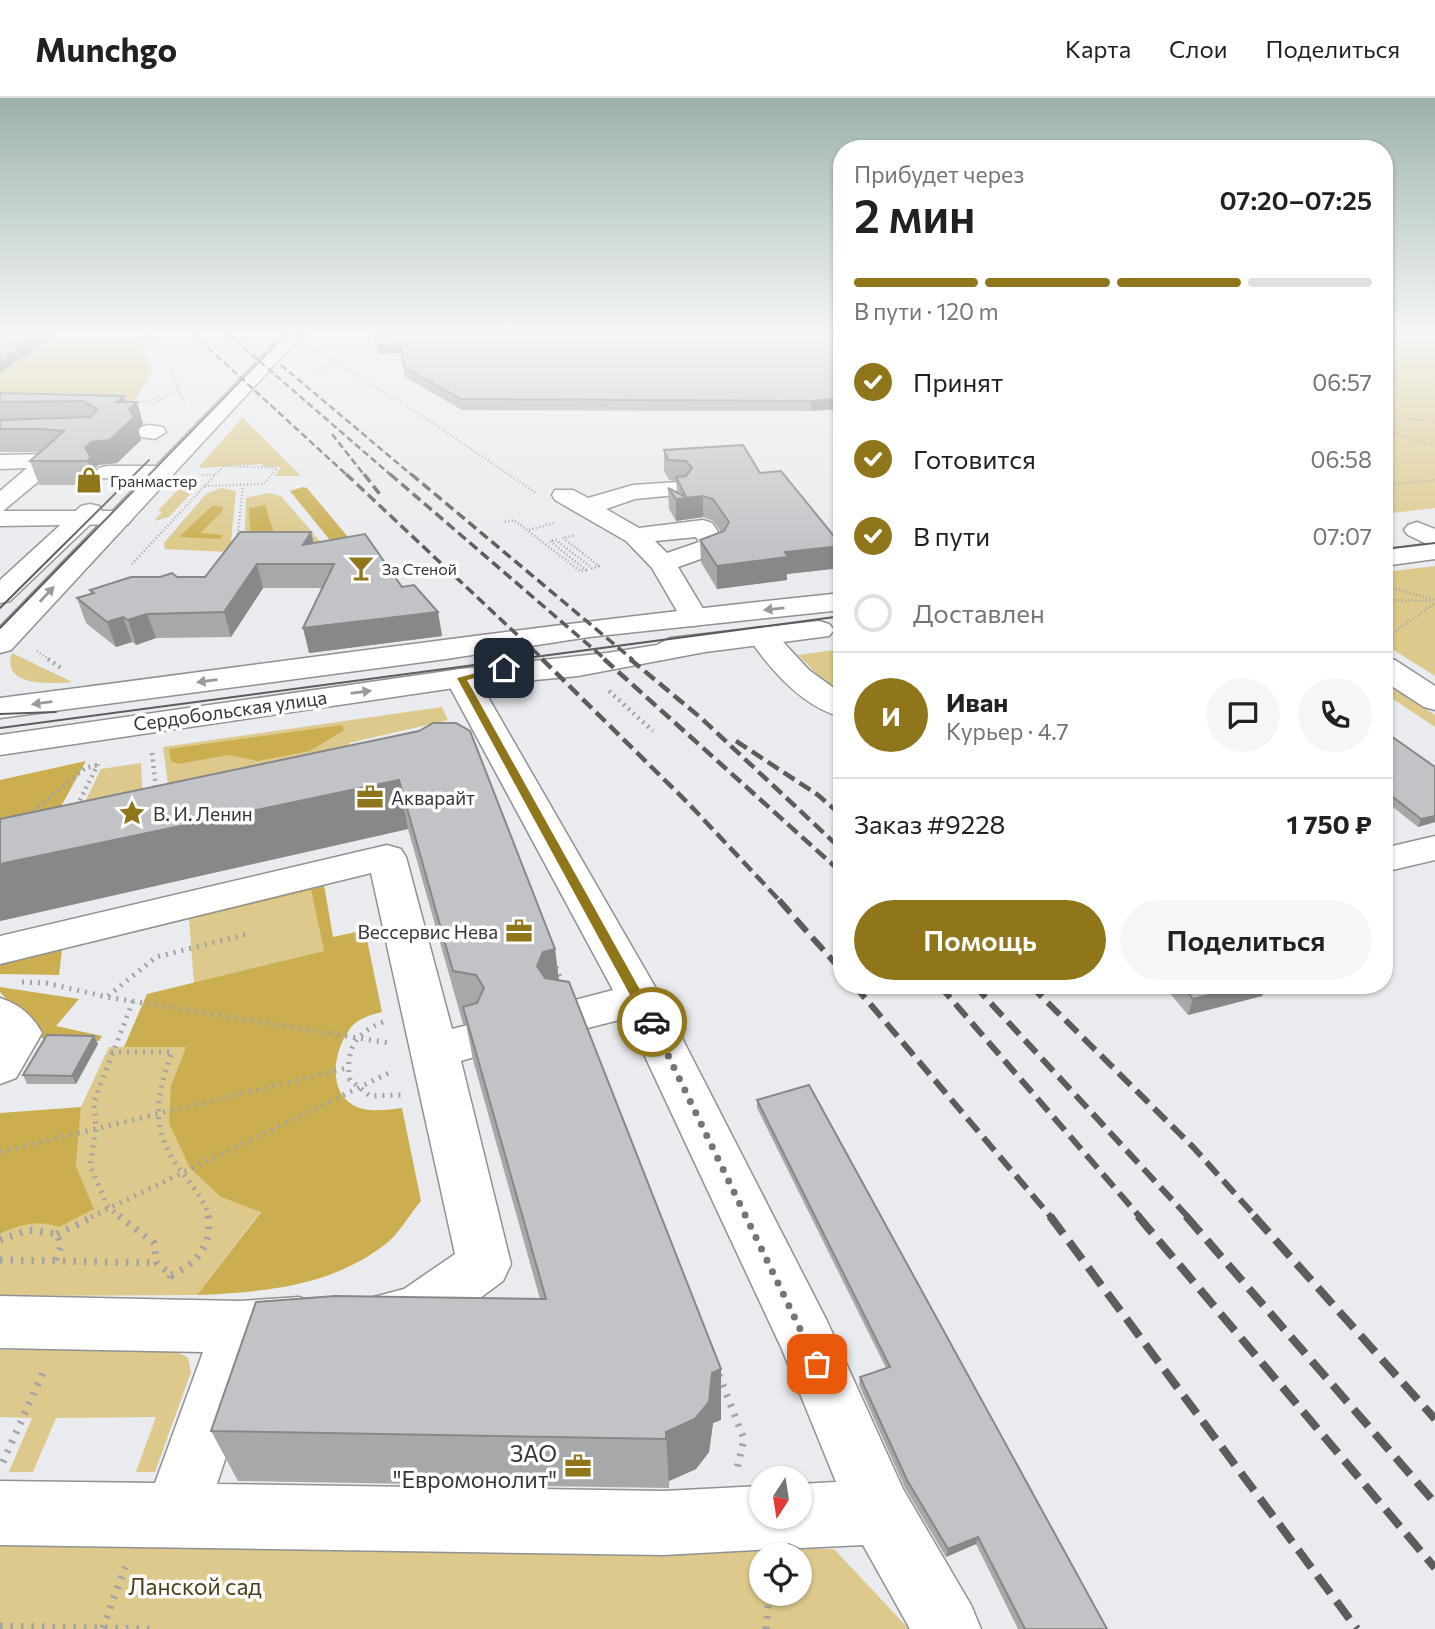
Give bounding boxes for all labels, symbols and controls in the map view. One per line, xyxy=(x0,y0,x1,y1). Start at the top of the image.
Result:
text: Munchgo xyxy=(35,28,177,69)
text: Карта xyxy=(1065,34,1131,63)
text: Слои xyxy=(1169,34,1227,63)
text: Поделиться xyxy=(1265,34,1400,63)
text: Прибудет через xyxy=(854,160,1024,188)
text: 07:20–07:25 xyxy=(1219,184,1372,215)
text: 2 мин xyxy=(854,186,976,242)
text: В пути · 120 m xyxy=(854,297,999,325)
icon: check xyxy=(854,363,892,401)
text: Принят xyxy=(913,366,1003,397)
text: 06:57 xyxy=(1312,368,1372,396)
icon: check xyxy=(854,440,892,478)
text: Готовится xyxy=(913,443,1036,474)
text: 06:58 xyxy=(1310,445,1372,473)
shop icon: Гранмастер xyxy=(74,465,104,495)
place label: Гранмастер xyxy=(110,471,197,490)
icon: check xyxy=(854,517,892,555)
text: В пути xyxy=(913,520,990,551)
text: 07:07 xyxy=(1312,522,1372,550)
bar icon: За Стеной xyxy=(346,553,376,583)
place label: За Стеной xyxy=(382,559,457,578)
one-way arrow xyxy=(38,586,54,603)
text: Доставлен xyxy=(913,597,1045,628)
one-way arrow xyxy=(763,603,785,614)
pin xyxy=(474,638,534,698)
icon: home xyxy=(485,649,523,687)
one-way arrow xyxy=(196,676,218,687)
button: chat xyxy=(1206,678,1280,752)
button: phone xyxy=(1298,678,1372,752)
street label: Сердобольская улица xyxy=(132,685,328,735)
one-way arrow xyxy=(350,686,372,697)
text: Иван xyxy=(946,686,1008,717)
one-way arrow xyxy=(31,697,53,708)
text: И xyxy=(881,700,901,731)
text: Курьер · 4.7 xyxy=(946,717,1069,745)
office icon: Акварайт xyxy=(355,782,385,812)
place label: Акварайт xyxy=(391,786,475,809)
place icon: В. И. Ленин xyxy=(117,798,147,828)
place label: В. И. Ленин xyxy=(153,802,253,825)
text: Заказ #9228 xyxy=(854,808,1005,839)
text: 1 750 ₽ xyxy=(1287,808,1372,839)
button: Помощь xyxy=(854,900,1106,980)
button: Поделиться xyxy=(1120,900,1372,980)
office icon: Вессервис Нева xyxy=(504,916,534,946)
place label: Вессервис Нева xyxy=(358,920,498,943)
courier xyxy=(617,987,687,1057)
icon: car xyxy=(633,1003,671,1041)
pin xyxy=(787,1334,847,1394)
icon: bag xyxy=(798,1345,836,1383)
place label: ЗАО "Евромонолит" xyxy=(393,1439,557,1493)
office icon: ЗАО "Евромонолит" xyxy=(563,1451,593,1481)
north arrow xyxy=(749,1466,812,1530)
map controls xyxy=(749,1466,812,1606)
button: locate xyxy=(749,1543,812,1606)
park label: Ланской сад xyxy=(128,1572,262,1600)

